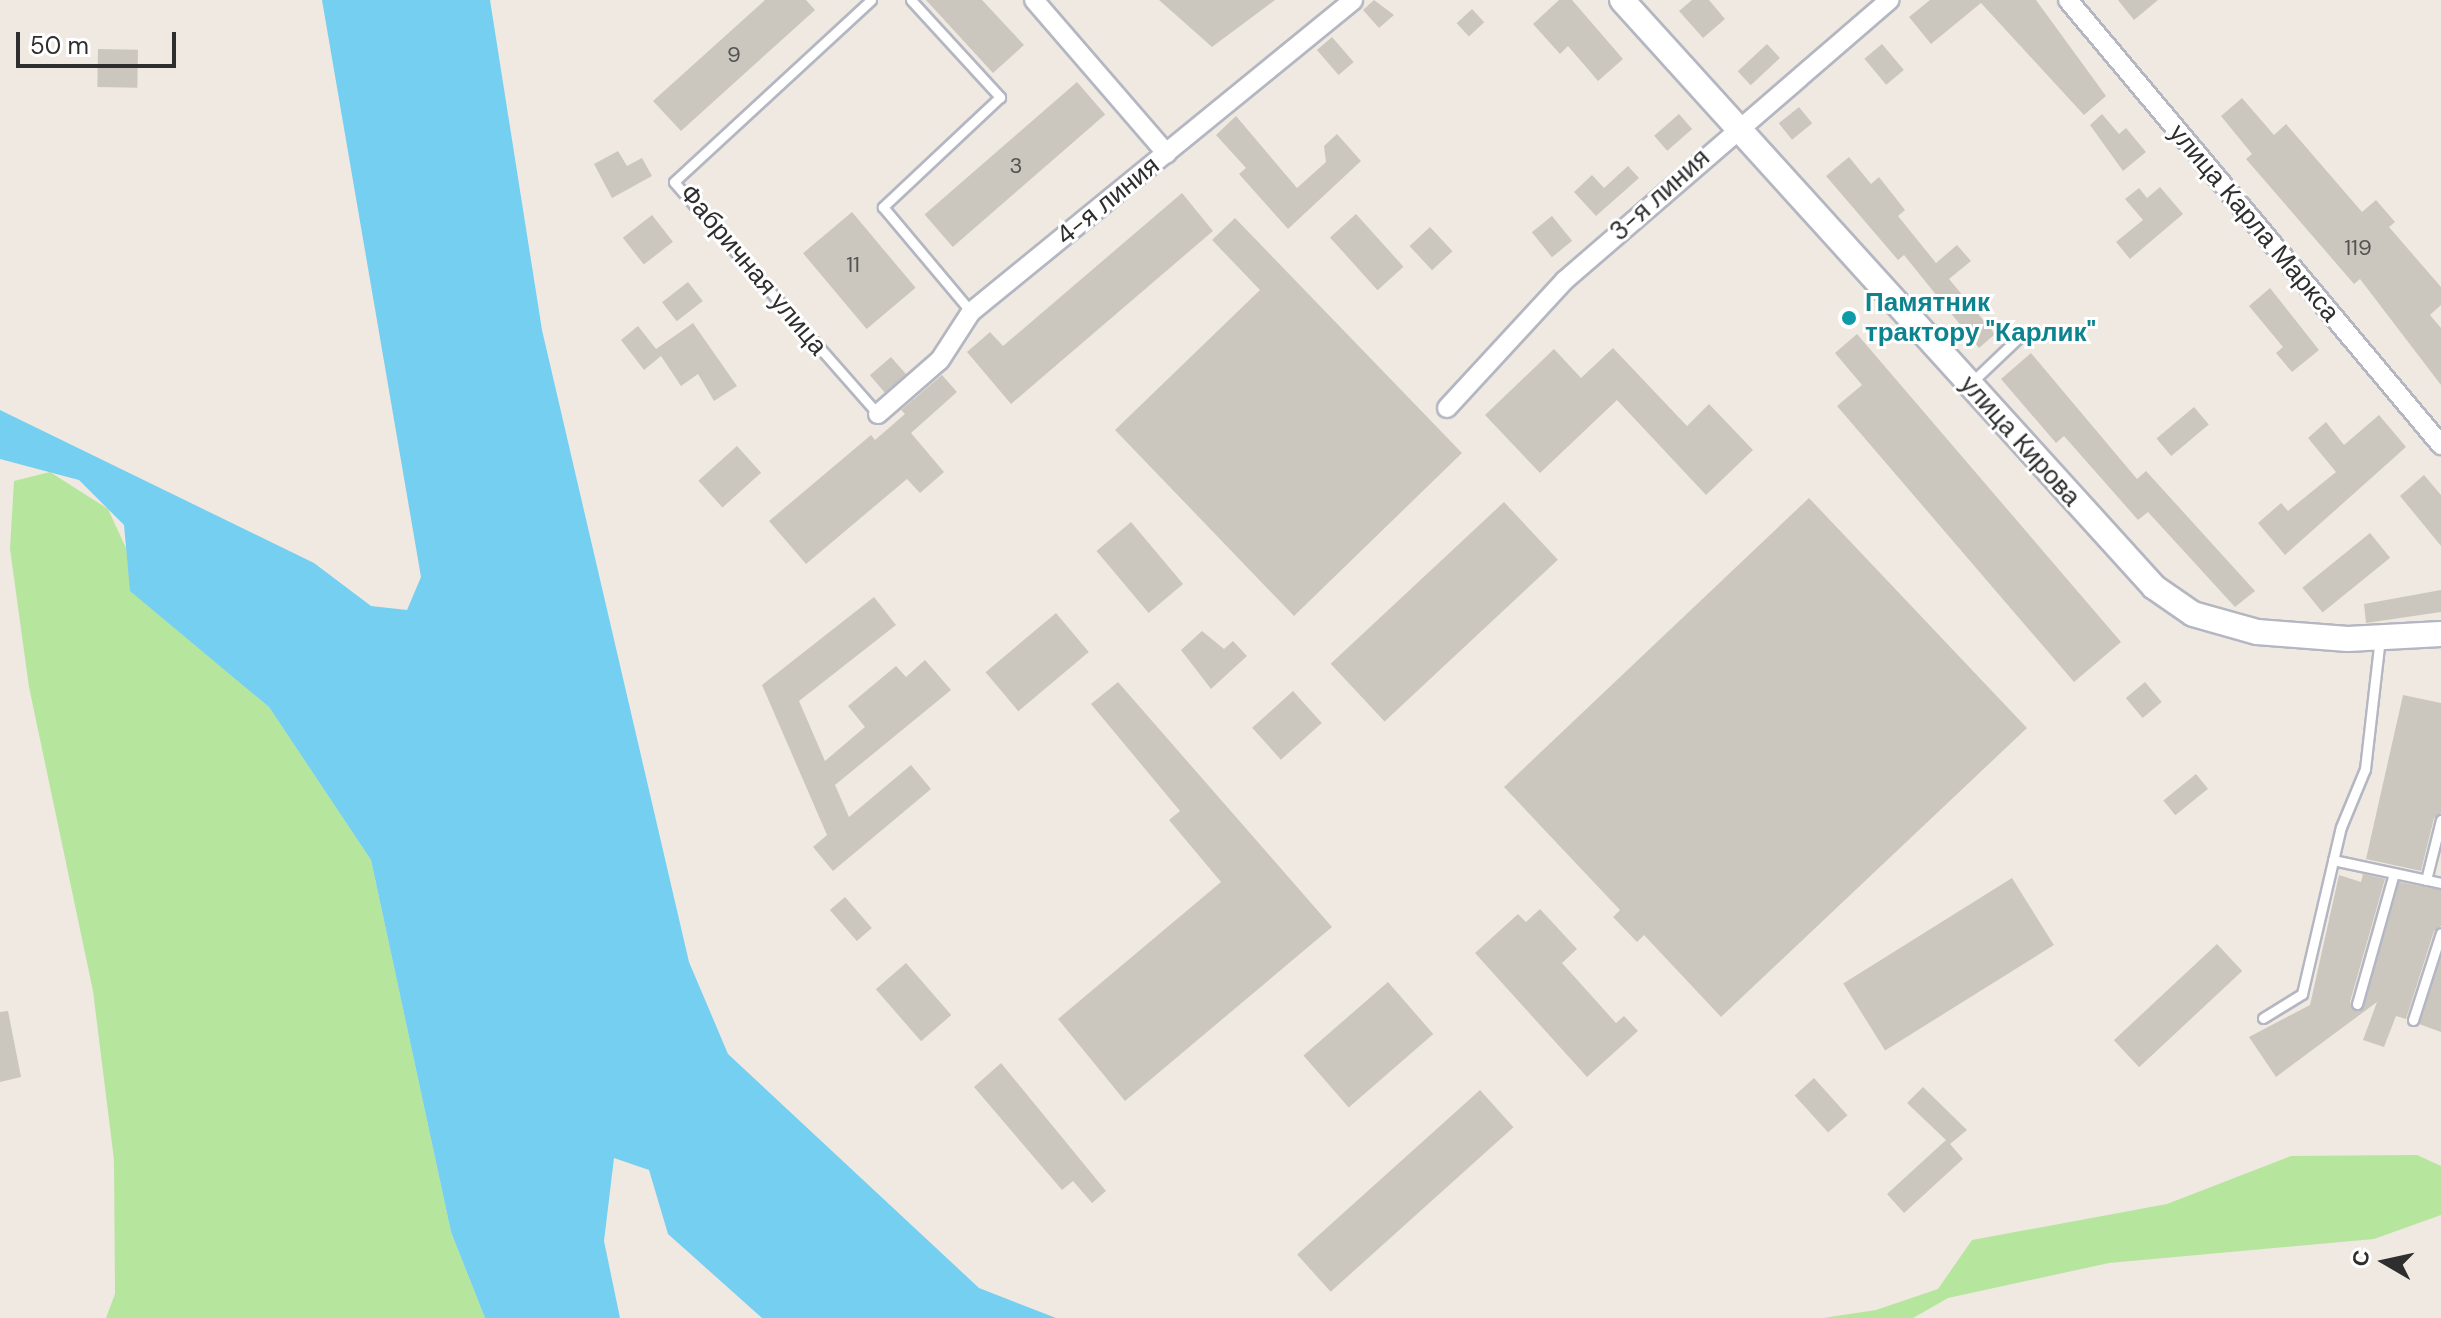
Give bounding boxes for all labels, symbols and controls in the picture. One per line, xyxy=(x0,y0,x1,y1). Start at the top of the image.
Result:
scale bar xyxy=(20,16,180,66)
text: 50 m xyxy=(30,30,89,61)
house number: 9 xyxy=(727,42,741,68)
street label: улица Карла Маркса xyxy=(2162,118,2346,328)
street label: 3-я линия xyxy=(1604,142,1716,248)
street label: 4-я линия xyxy=(1050,150,1166,252)
house number: 3 xyxy=(1009,153,1023,179)
street label: Фабричная улица xyxy=(673,178,833,362)
house number: 119 xyxy=(2344,235,2372,261)
house number: 11 xyxy=(846,252,860,278)
place label: Памятник трактору "Карлик" xyxy=(1865,287,2096,348)
marker: Памятник трактору "Карлик" xyxy=(1840,309,1858,327)
street label: улица Кирова xyxy=(1953,369,2087,513)
north arrow xyxy=(2345,1222,2425,1302)
text: С xyxy=(2345,1248,2376,1268)

